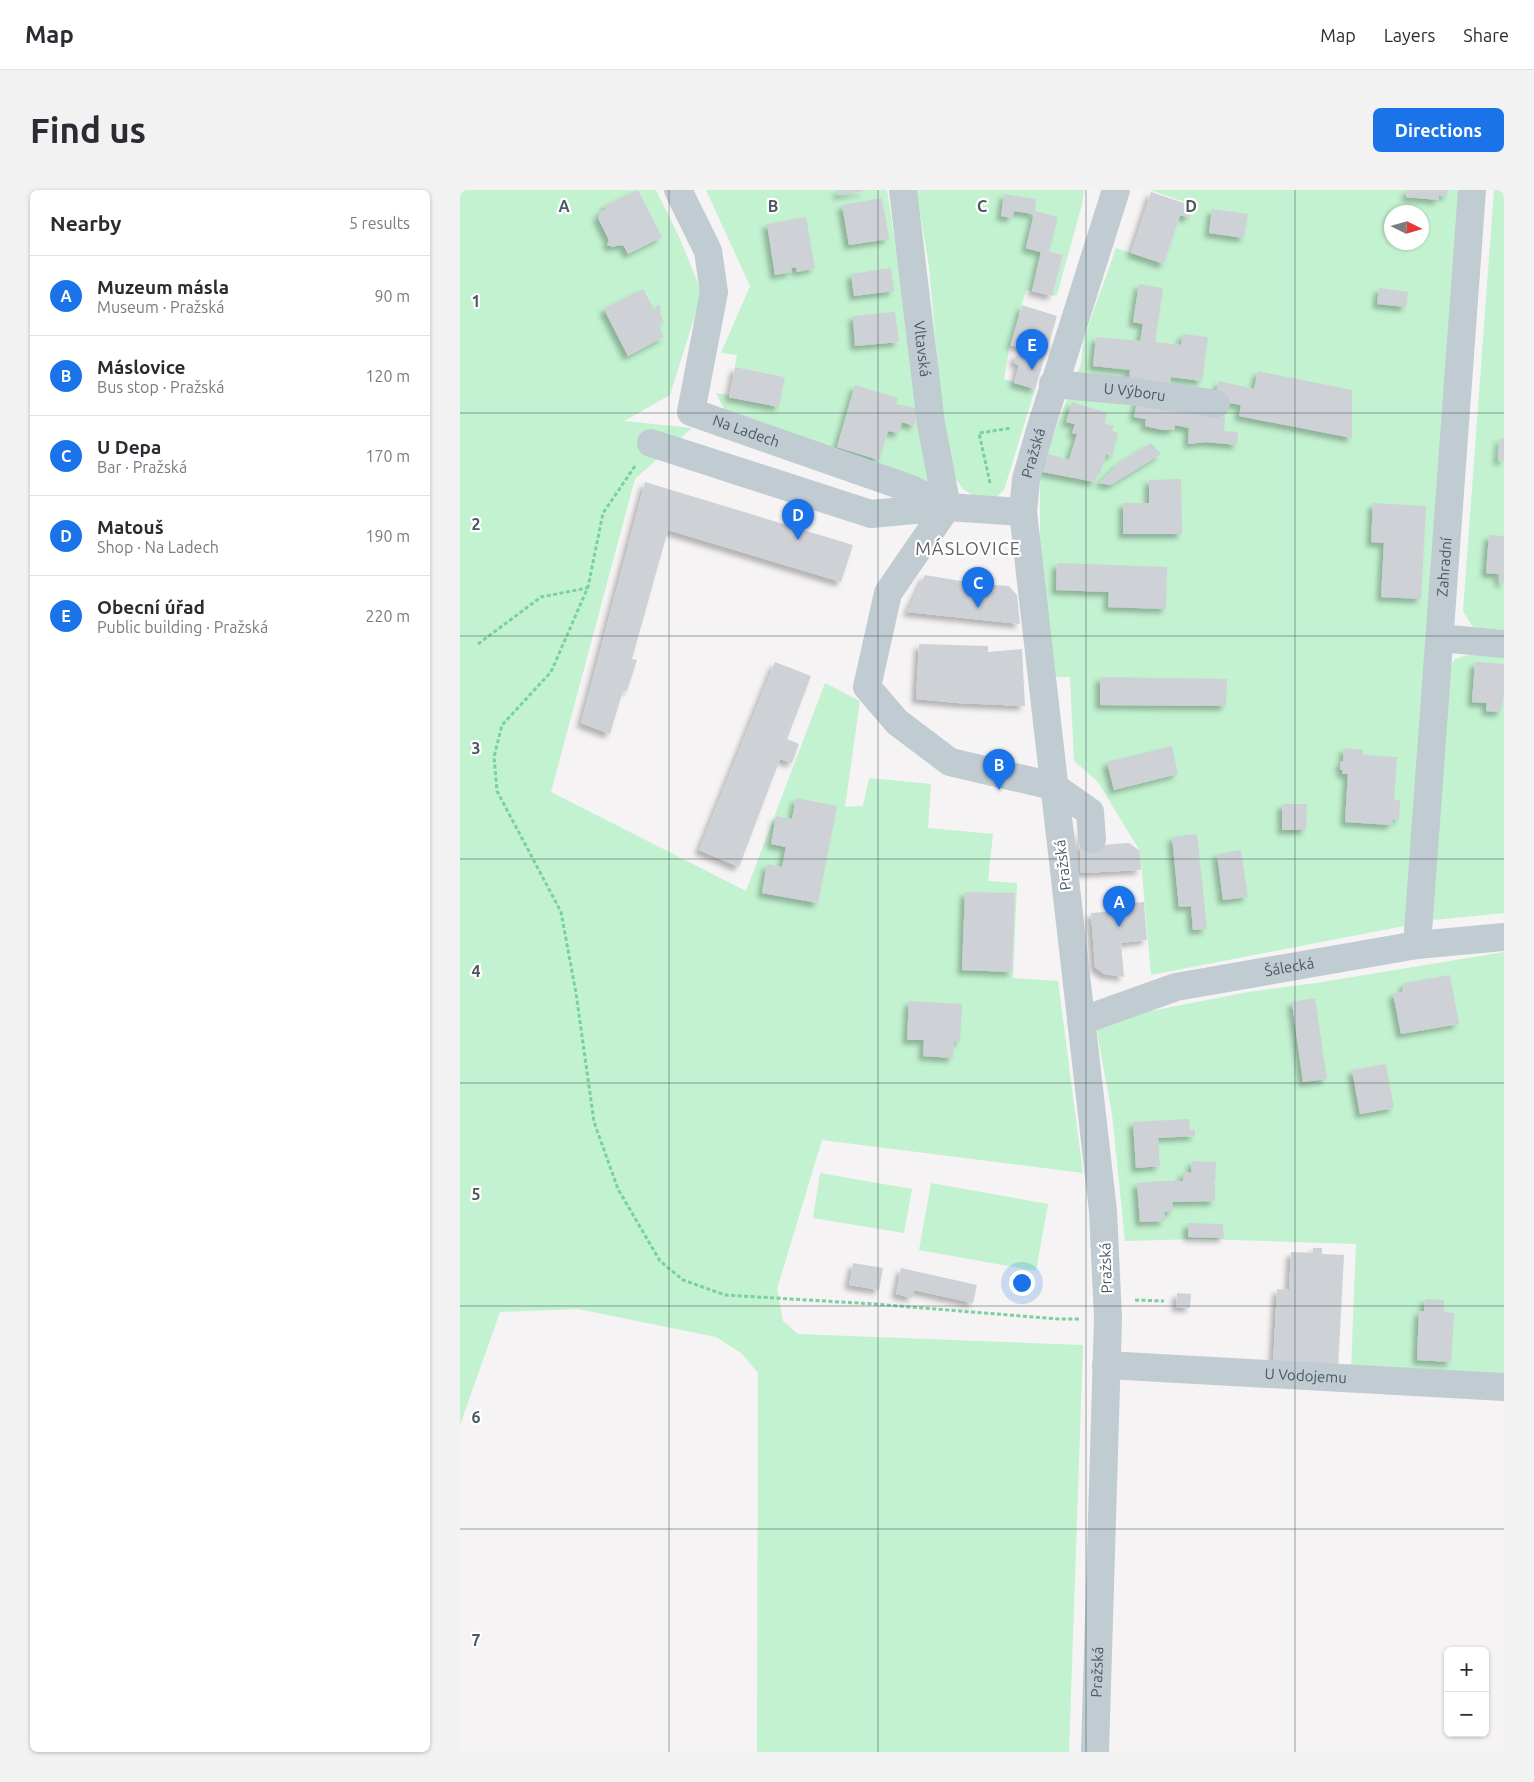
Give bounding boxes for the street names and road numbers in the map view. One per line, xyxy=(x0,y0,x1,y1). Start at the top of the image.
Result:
street label: Vltavská xyxy=(911,320,934,378)
street label: U Výboru xyxy=(1103,380,1167,404)
street label: Na Ladech xyxy=(711,411,782,450)
street label: Pražská xyxy=(1018,426,1048,480)
street label: Zahradní xyxy=(1433,536,1455,597)
street label: Pražská xyxy=(1051,839,1074,891)
street label: Šálecká xyxy=(1263,954,1315,979)
street label: Pražská xyxy=(1096,1242,1115,1294)
street label: U Vodojemu xyxy=(1264,1365,1347,1386)
street label: Pražská xyxy=(1088,1646,1106,1698)

